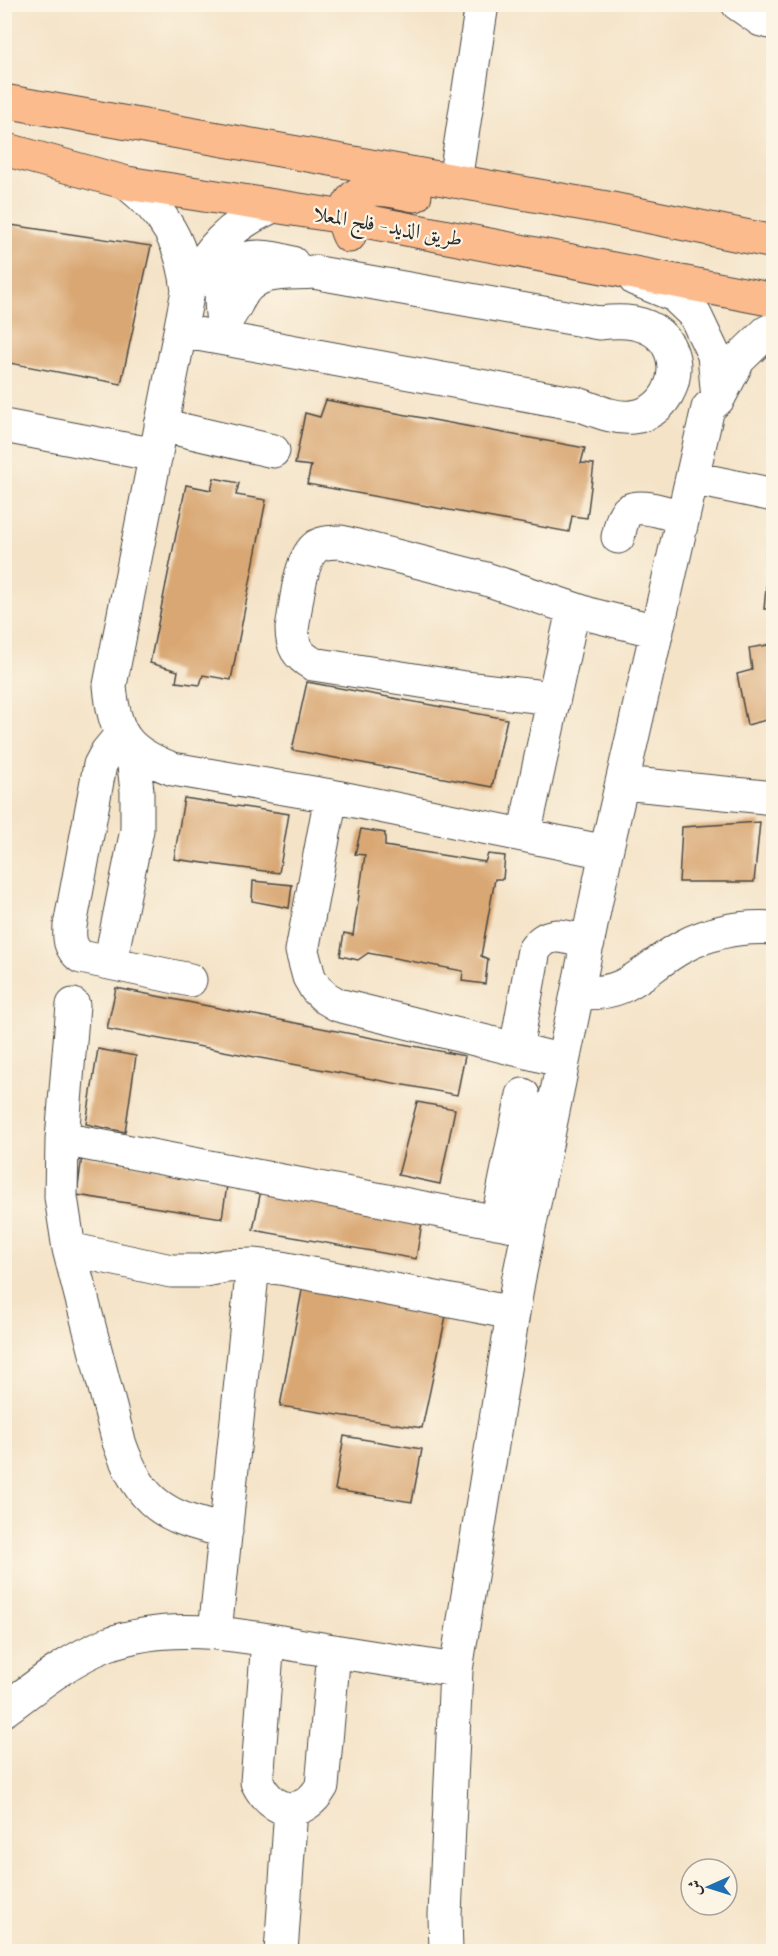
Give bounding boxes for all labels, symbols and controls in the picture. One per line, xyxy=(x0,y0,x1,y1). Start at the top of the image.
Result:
street label: طريق الذيد - فلج المعلا xyxy=(310,201,465,258)
north arrow xyxy=(679,1857,739,1917)
text: ش xyxy=(685,1879,704,1896)

